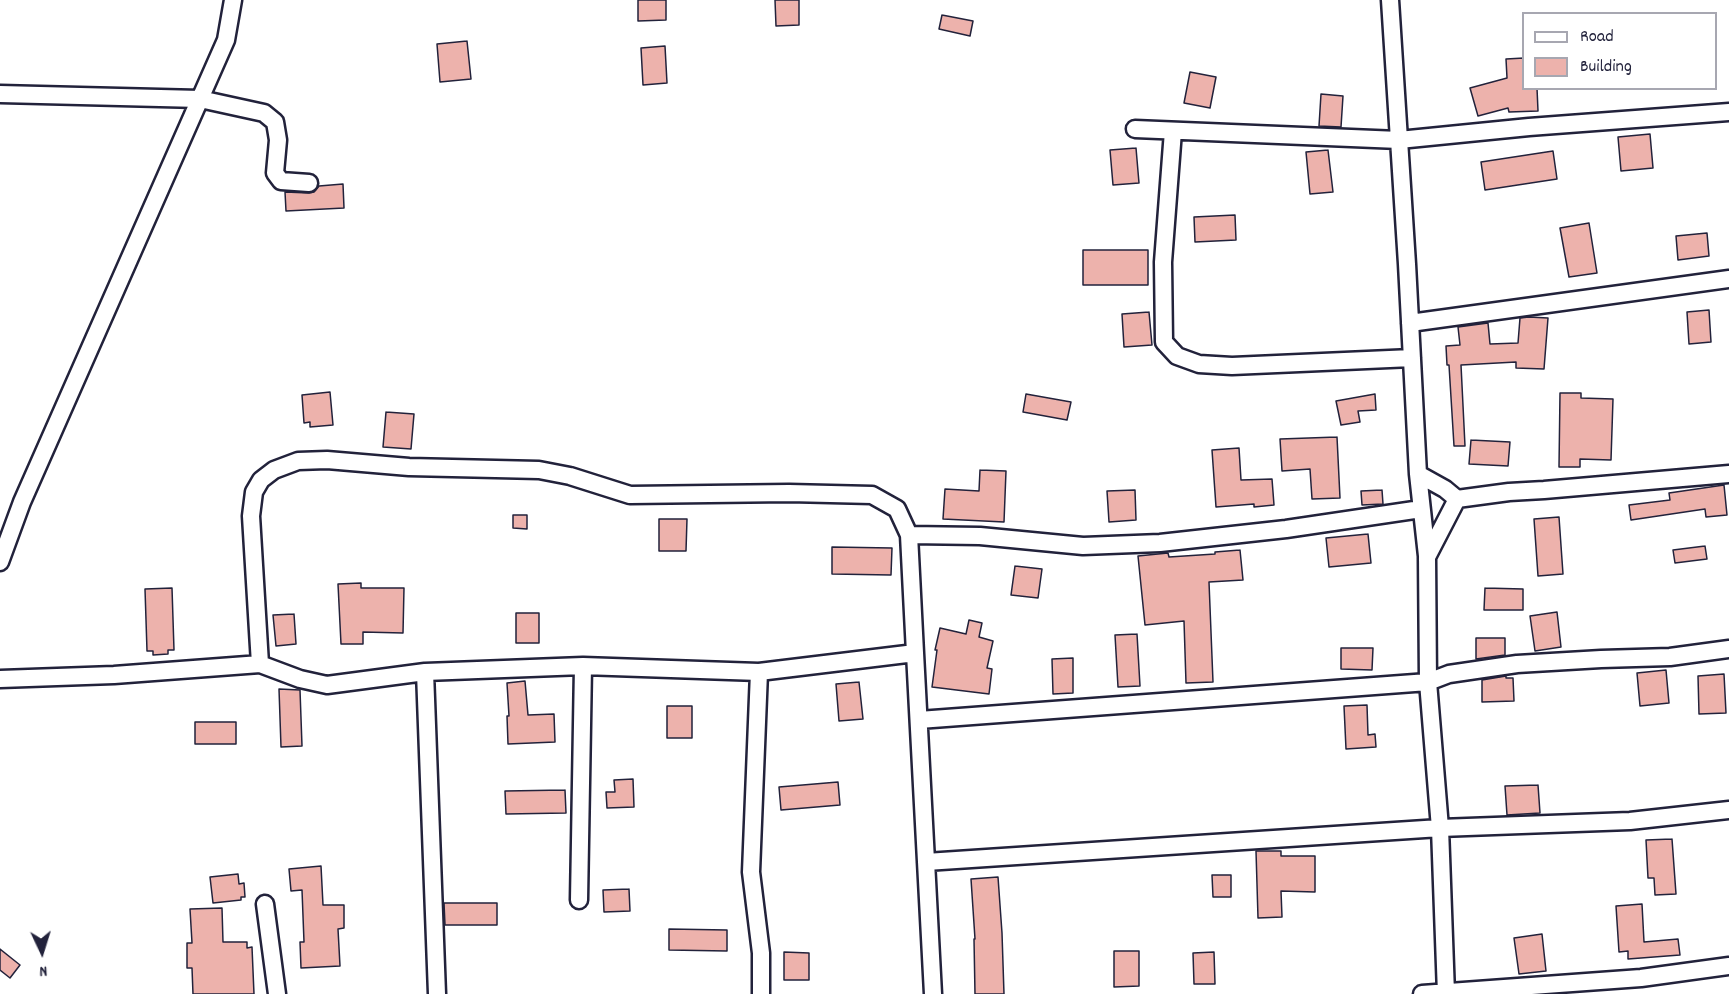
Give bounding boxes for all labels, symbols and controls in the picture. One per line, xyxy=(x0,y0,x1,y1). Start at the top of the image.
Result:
legend xyxy=(1522,12,1717,90)
text: Road xyxy=(1580,25,1614,50)
text: Building xyxy=(1580,55,1632,80)
north arrow xyxy=(12,922,72,982)
text: N xyxy=(39,959,48,982)

